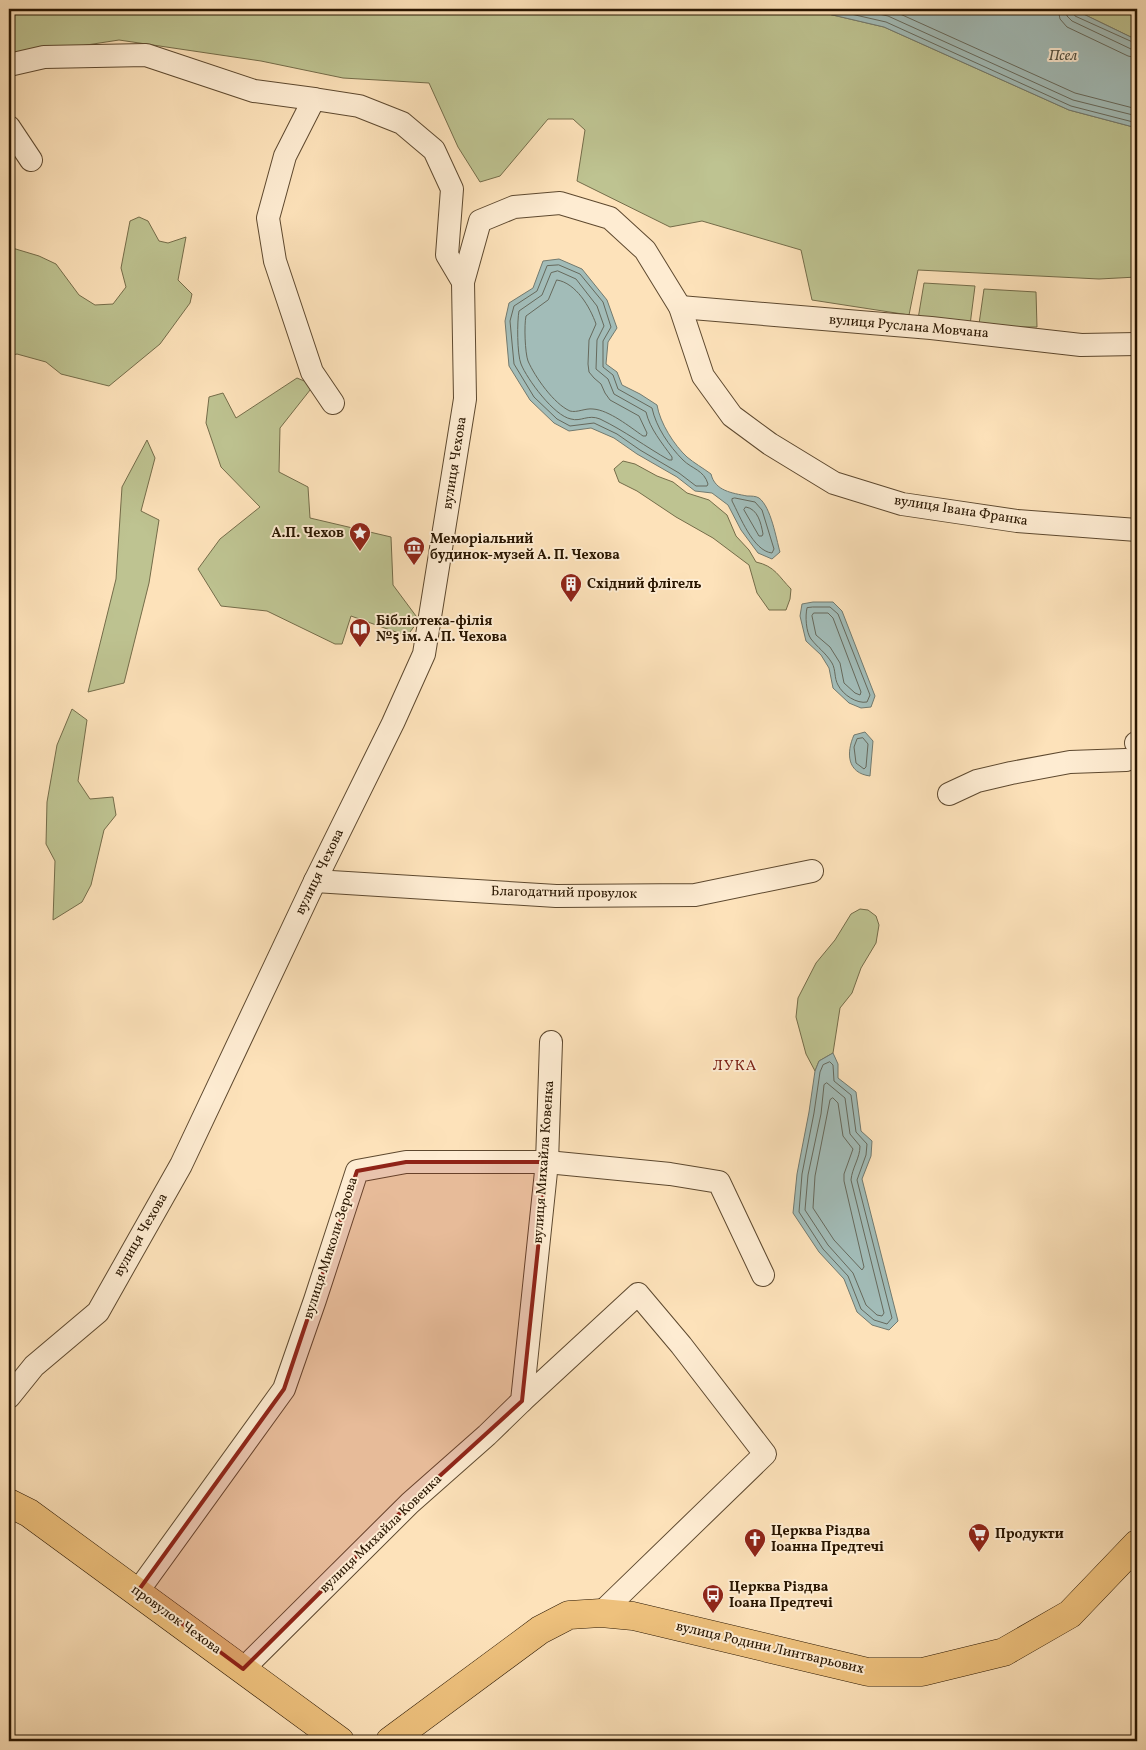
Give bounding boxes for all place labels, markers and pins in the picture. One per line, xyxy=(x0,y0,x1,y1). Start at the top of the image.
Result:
place icon: А.П. Чехов xyxy=(348,521,372,552)
place label: А.П. Чехов xyxy=(271,524,344,543)
place label: Меморіальний будинок-музей А. П. Чехова xyxy=(430,530,620,565)
museum icon: Меморіальний будинок-музей А. П. Чехова xyxy=(402,535,426,566)
building icon: Східний флігель xyxy=(559,572,583,603)
place label: Східний флігель xyxy=(587,575,701,594)
place label: Бібліотека-філія №5 ім. А. П. Чехова xyxy=(376,612,507,647)
library icon: Бібліотека-філія №5 ім. А. П. Чехова xyxy=(348,617,372,648)
place label: Церква Різдва Іоанна Предтечі xyxy=(771,1522,884,1557)
supermarket icon: Продукти xyxy=(967,1522,991,1553)
place label: Продукти xyxy=(995,1525,1064,1544)
church icon: Церква Різдва Іоанна Предтечі xyxy=(743,1527,767,1558)
place label: Церква Різдва Іоана Предтечі xyxy=(729,1578,833,1613)
bus stop icon: Церква Різдва Іоана Предтечі xyxy=(701,1583,725,1614)

